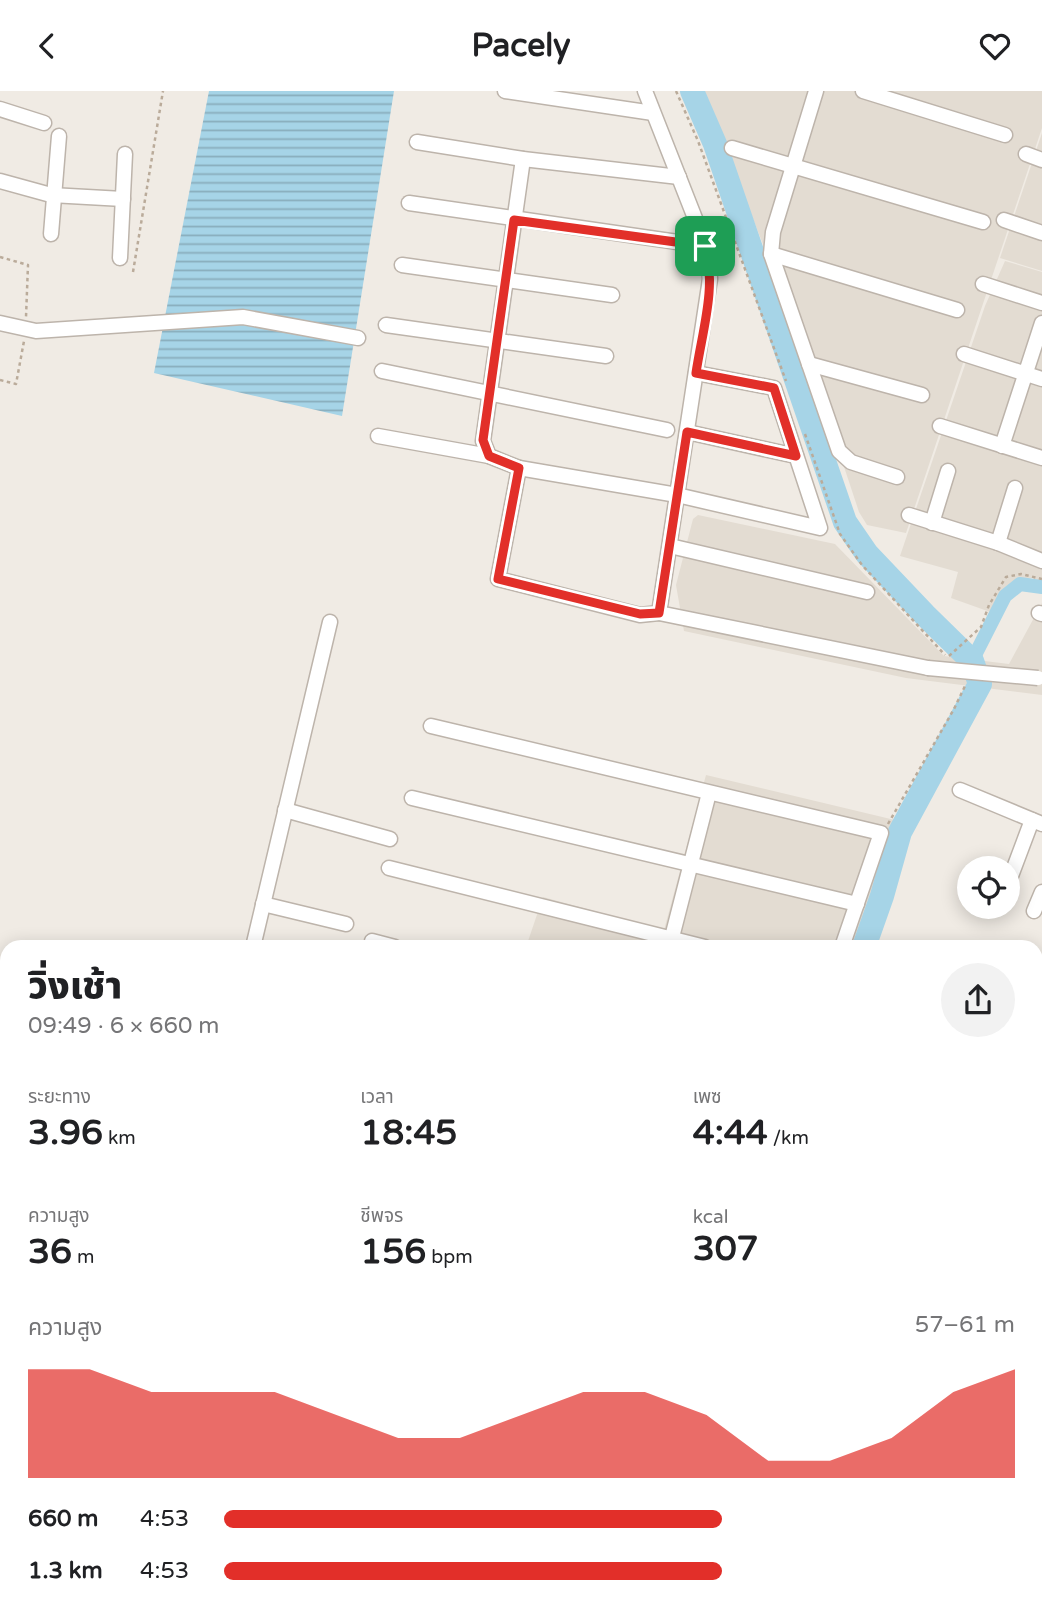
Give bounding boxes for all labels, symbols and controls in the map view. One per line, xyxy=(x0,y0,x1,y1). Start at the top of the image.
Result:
icon: back xyxy=(28,27,66,65)
text: Pacely xyxy=(472,27,570,65)
icon: heart xyxy=(976,27,1014,65)
pin xyxy=(675,216,735,276)
icon: arrive xyxy=(686,227,724,265)
map controls xyxy=(957,856,1020,919)
button: locate xyxy=(957,856,1020,919)
text: วิ่งเช้า xyxy=(28,963,122,1009)
button: share xyxy=(941,963,1015,1037)
text: 09:49 · 6 × 660 m xyxy=(28,1012,219,1040)
text: ระยะทาง xyxy=(28,1086,91,1108)
text: เวลา xyxy=(360,1086,394,1108)
text: เพซ xyxy=(693,1086,722,1108)
text: 3.96 xyxy=(28,1112,103,1154)
text: 18:45 xyxy=(360,1112,457,1154)
text: 4:44 xyxy=(693,1112,768,1154)
text: km xyxy=(103,1127,136,1149)
text: /km xyxy=(768,1127,809,1149)
text: ความสูง xyxy=(28,1205,89,1227)
text: ชีพจร xyxy=(360,1205,403,1227)
text: kcal xyxy=(693,1206,728,1228)
text: 307 xyxy=(693,1228,759,1270)
text: 36 xyxy=(28,1231,72,1273)
text: 156 xyxy=(360,1231,426,1273)
text: m xyxy=(72,1246,94,1268)
text: bpm xyxy=(426,1246,473,1268)
text: 57–61 m xyxy=(915,1311,1015,1339)
text: ความสูง xyxy=(28,1314,102,1342)
text: 660 m xyxy=(28,1505,98,1533)
text: 4:53 xyxy=(140,1505,189,1533)
text: 1.3 km xyxy=(28,1557,103,1585)
text: 4:53 xyxy=(140,1557,189,1585)

